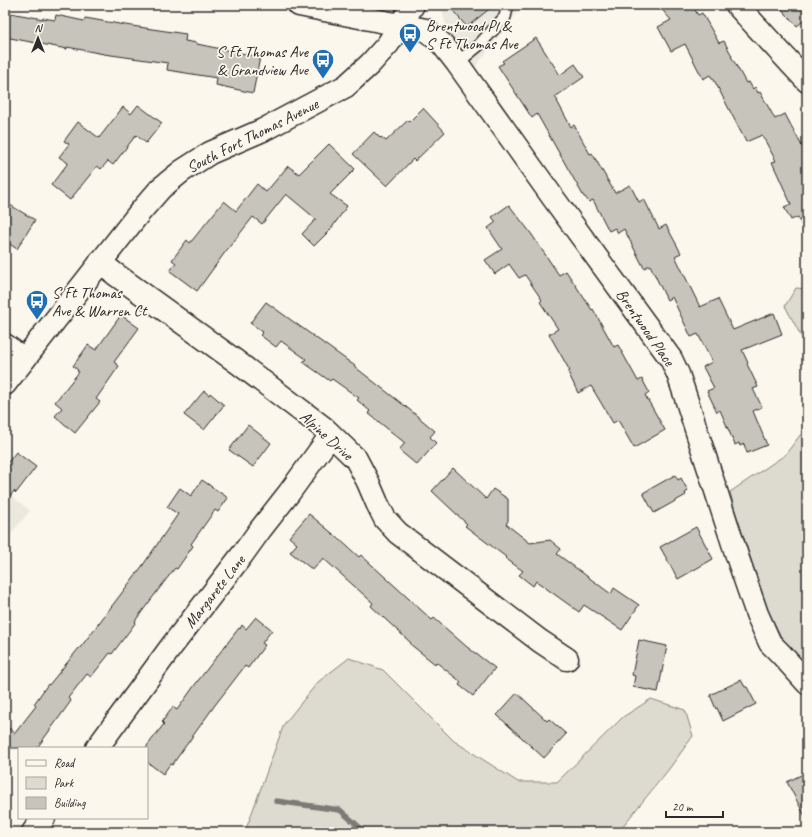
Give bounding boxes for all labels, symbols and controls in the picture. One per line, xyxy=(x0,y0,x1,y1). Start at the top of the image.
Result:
place label: Brentwood Pl & S Ft Thomas Ave xyxy=(426,16,520,54)
north arrow xyxy=(18,18,58,58)
text: N xyxy=(35,21,44,35)
bus stop icon: Brentwood Pl & S Ft Thomas Ave xyxy=(397,21,423,54)
place label: S Ft Thomas Ave & Grandview Ave xyxy=(216,42,310,80)
bus stop icon: S Ft Thomas Ave & Grandview Ave xyxy=(310,47,336,80)
street label: South Fort Thomas Avenue xyxy=(183,93,323,178)
place label: S Ft Thomas Ave & Warren Ct xyxy=(52,283,148,321)
street label: Brentwood Place xyxy=(611,285,680,371)
bus stop icon: S Ft Thomas Ave & Warren Ct xyxy=(24,288,50,321)
street label: Alpine Drive xyxy=(296,407,358,466)
street label: Margarete Lane xyxy=(180,550,251,632)
legend xyxy=(18,747,148,819)
text: Road xyxy=(54,755,76,771)
text: Park xyxy=(54,775,75,791)
scale bar xyxy=(666,793,723,819)
text: Building xyxy=(54,795,86,811)
text: 20 m xyxy=(672,799,694,815)

